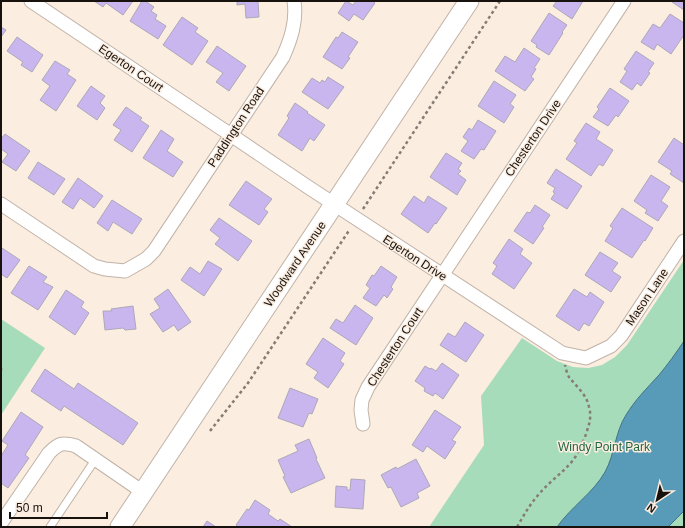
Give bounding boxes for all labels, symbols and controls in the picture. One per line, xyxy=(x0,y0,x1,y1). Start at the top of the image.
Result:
street label: Egerton Court xyxy=(96,41,166,95)
street label: Paddington Road xyxy=(205,84,267,170)
street label: Chesterton Drive xyxy=(502,96,564,179)
street label: Woodward Avenue xyxy=(261,218,329,309)
street label: Egerton Drive xyxy=(380,232,450,284)
street label: Mason Lane xyxy=(623,265,671,328)
street label: Chesterton Court xyxy=(364,304,426,389)
park label: Windy Point Park xyxy=(558,440,651,454)
north arrow xyxy=(637,480,677,520)
scale bar xyxy=(10,494,107,520)
text: 50 m xyxy=(16,501,43,515)
text: N xyxy=(645,501,658,515)

